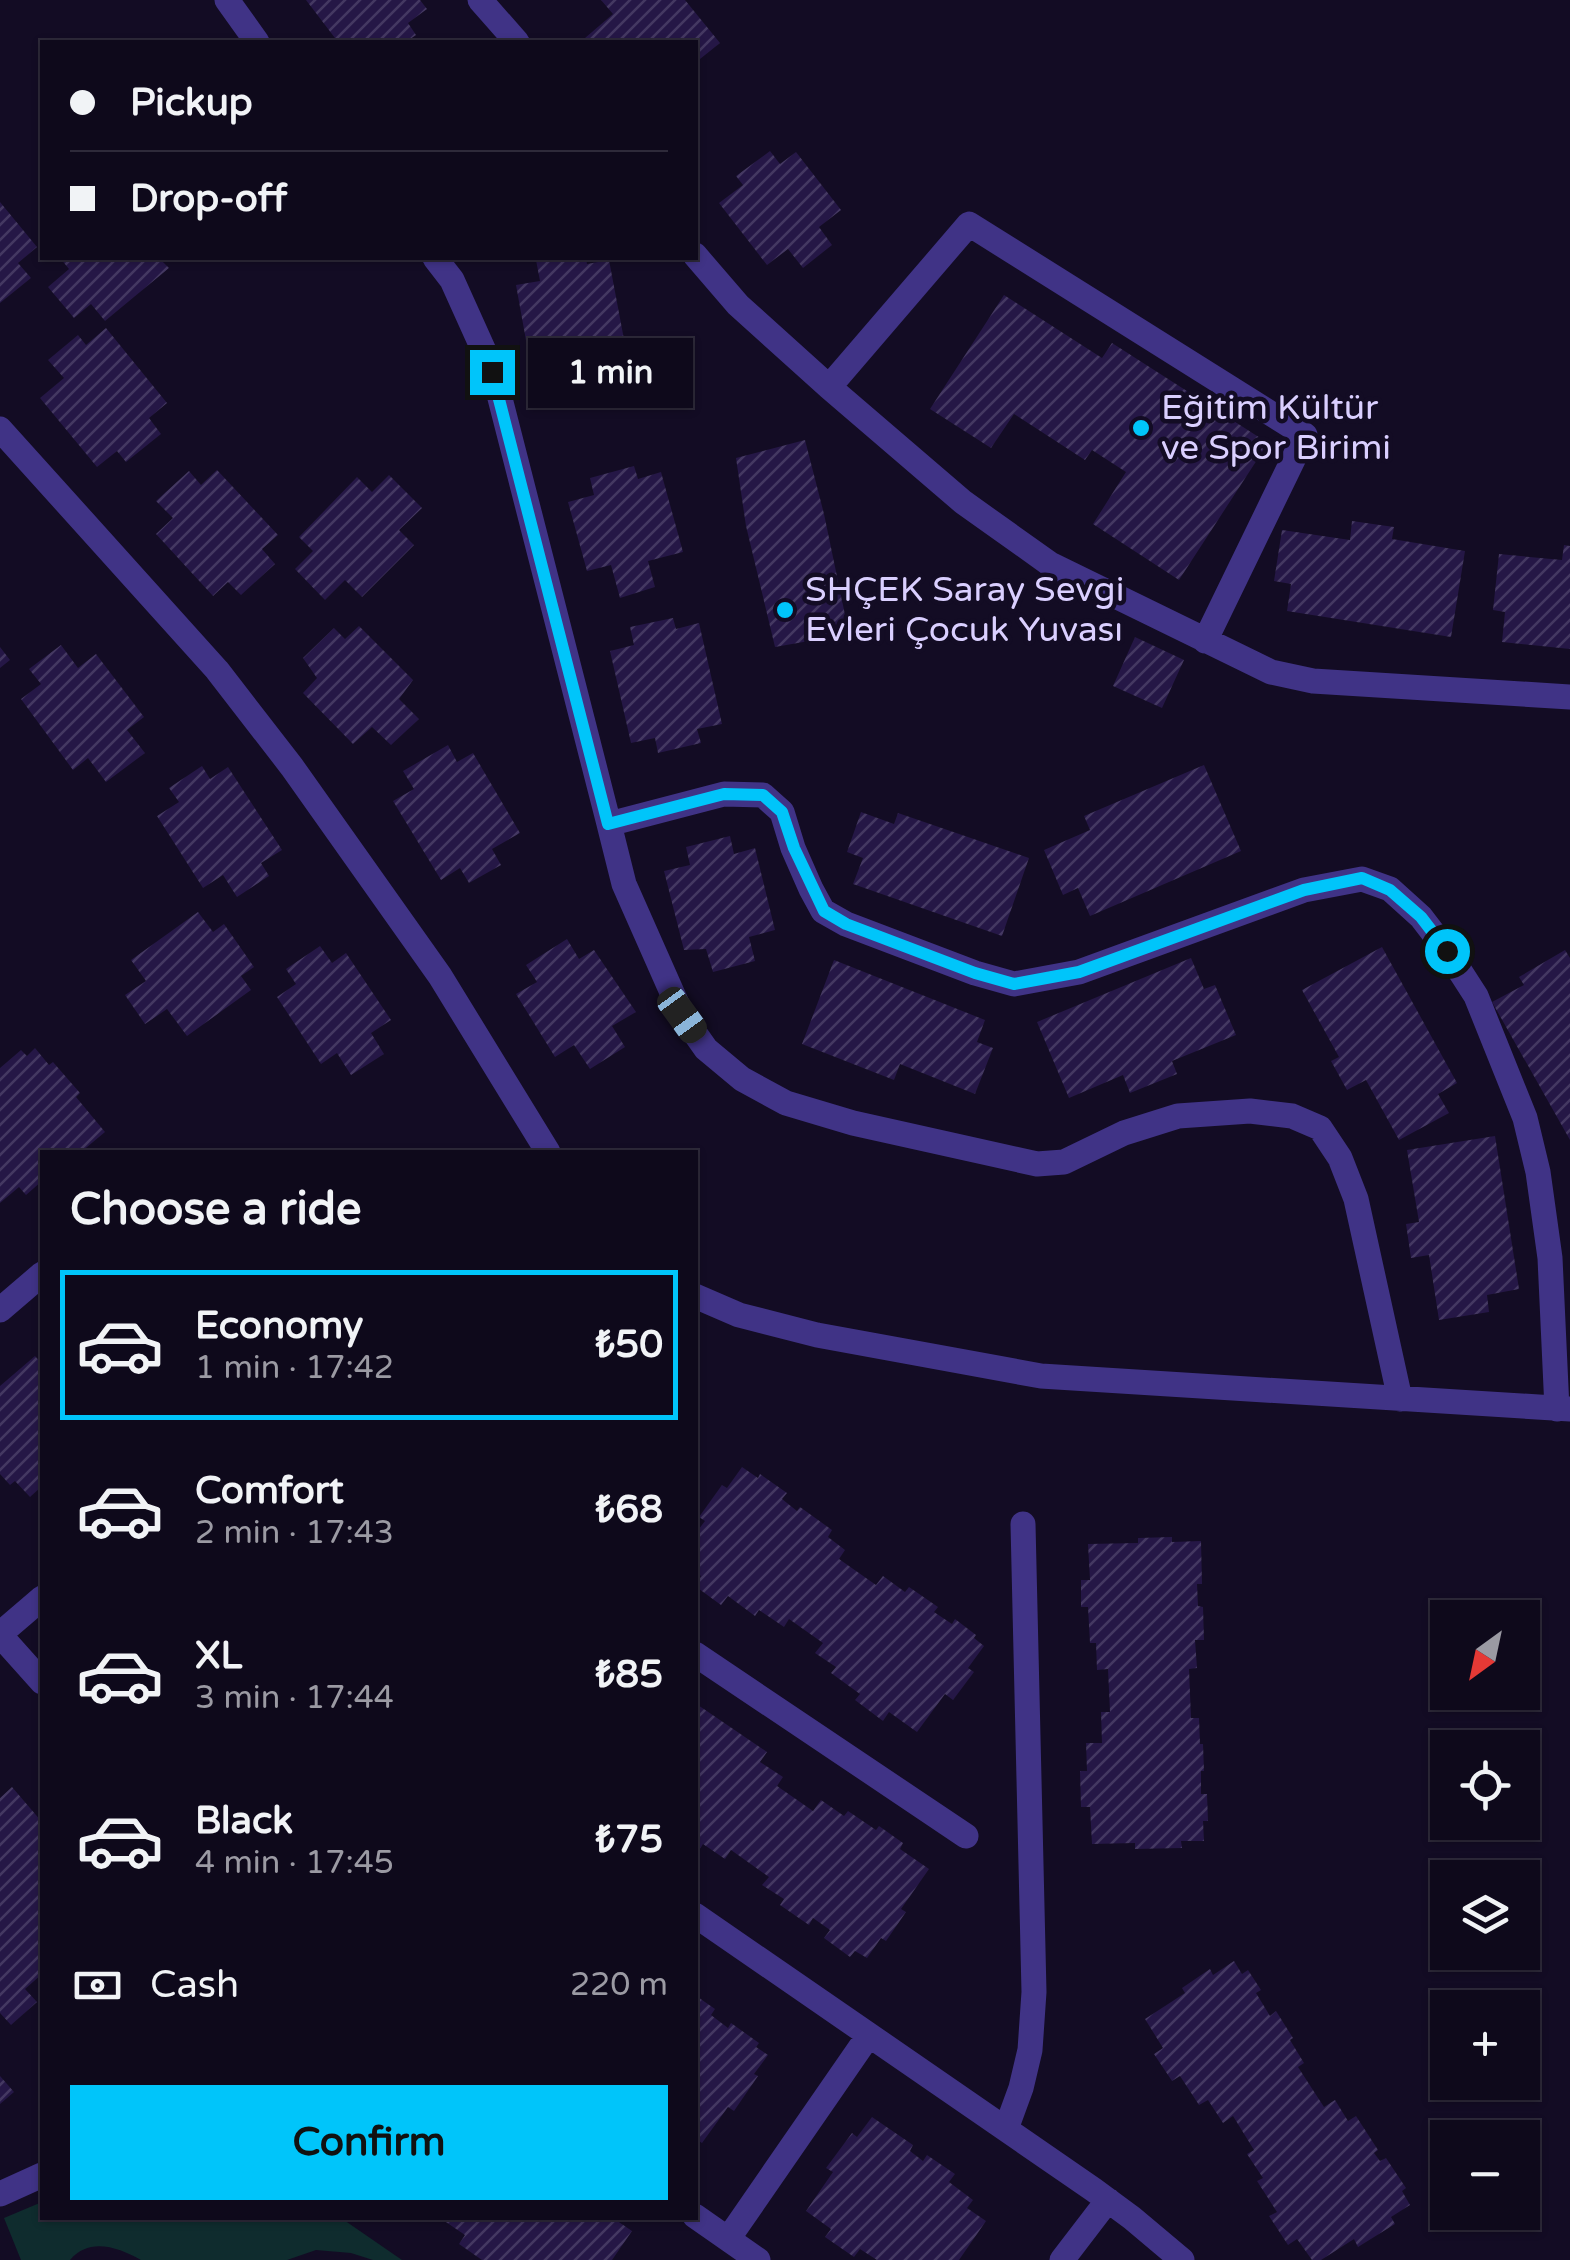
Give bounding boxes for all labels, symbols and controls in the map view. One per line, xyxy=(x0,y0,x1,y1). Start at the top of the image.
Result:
text: Pickup xyxy=(130,80,253,126)
text: Drop-off xyxy=(130,176,287,222)
callout: 1 min xyxy=(527,337,692,407)
route end xyxy=(470,350,515,395)
text: 1 min xyxy=(568,354,653,392)
place label: Eğitim Kültür ve Spor Birimi xyxy=(1161,387,1391,469)
marker: Eğitim Kültür ve Spor Birimi xyxy=(1130,417,1152,439)
place label: SHÇEK Saray Sevgi Evleri Çocuk Yuvası xyxy=(805,569,1124,651)
marker: SHÇEK Saray Sevgi Evleri Çocuk Yuvası xyxy=(774,599,796,621)
route start xyxy=(1425,929,1470,974)
car xyxy=(652,982,712,1048)
text: Choose a ride xyxy=(70,1183,361,1237)
icon: car xyxy=(75,1300,165,1390)
text: Economy xyxy=(195,1303,363,1349)
text: ₺50 xyxy=(595,1322,663,1368)
text: 1 min · 17:42 xyxy=(195,1349,394,1387)
icon: car xyxy=(75,1465,165,1555)
text: Comfort xyxy=(195,1468,344,1514)
text: ₺68 xyxy=(595,1487,663,1533)
text: 2 min · 17:43 xyxy=(195,1514,394,1552)
north arrow xyxy=(1430,1600,1540,1710)
map controls xyxy=(1430,1600,1540,2230)
icon: car xyxy=(75,1630,165,1720)
text: XL xyxy=(195,1633,242,1679)
text: ₺85 xyxy=(595,1652,663,1698)
text: 3 min · 17:44 xyxy=(195,1679,394,1717)
button: locate xyxy=(1430,1730,1540,1840)
icon: car xyxy=(75,1795,165,1885)
text: Black xyxy=(195,1798,293,1844)
text: ₺75 xyxy=(595,1817,663,1863)
text: 4 min · 17:45 xyxy=(195,1844,394,1882)
button: layers xyxy=(1430,1860,1540,1970)
icon: cash xyxy=(70,1958,125,2013)
text: Cash xyxy=(150,1962,239,2008)
text: 220 m xyxy=(570,1966,668,2004)
button: + xyxy=(1430,1990,1540,2100)
button: Confirm xyxy=(70,2085,668,2200)
button: − xyxy=(1430,2120,1540,2230)

